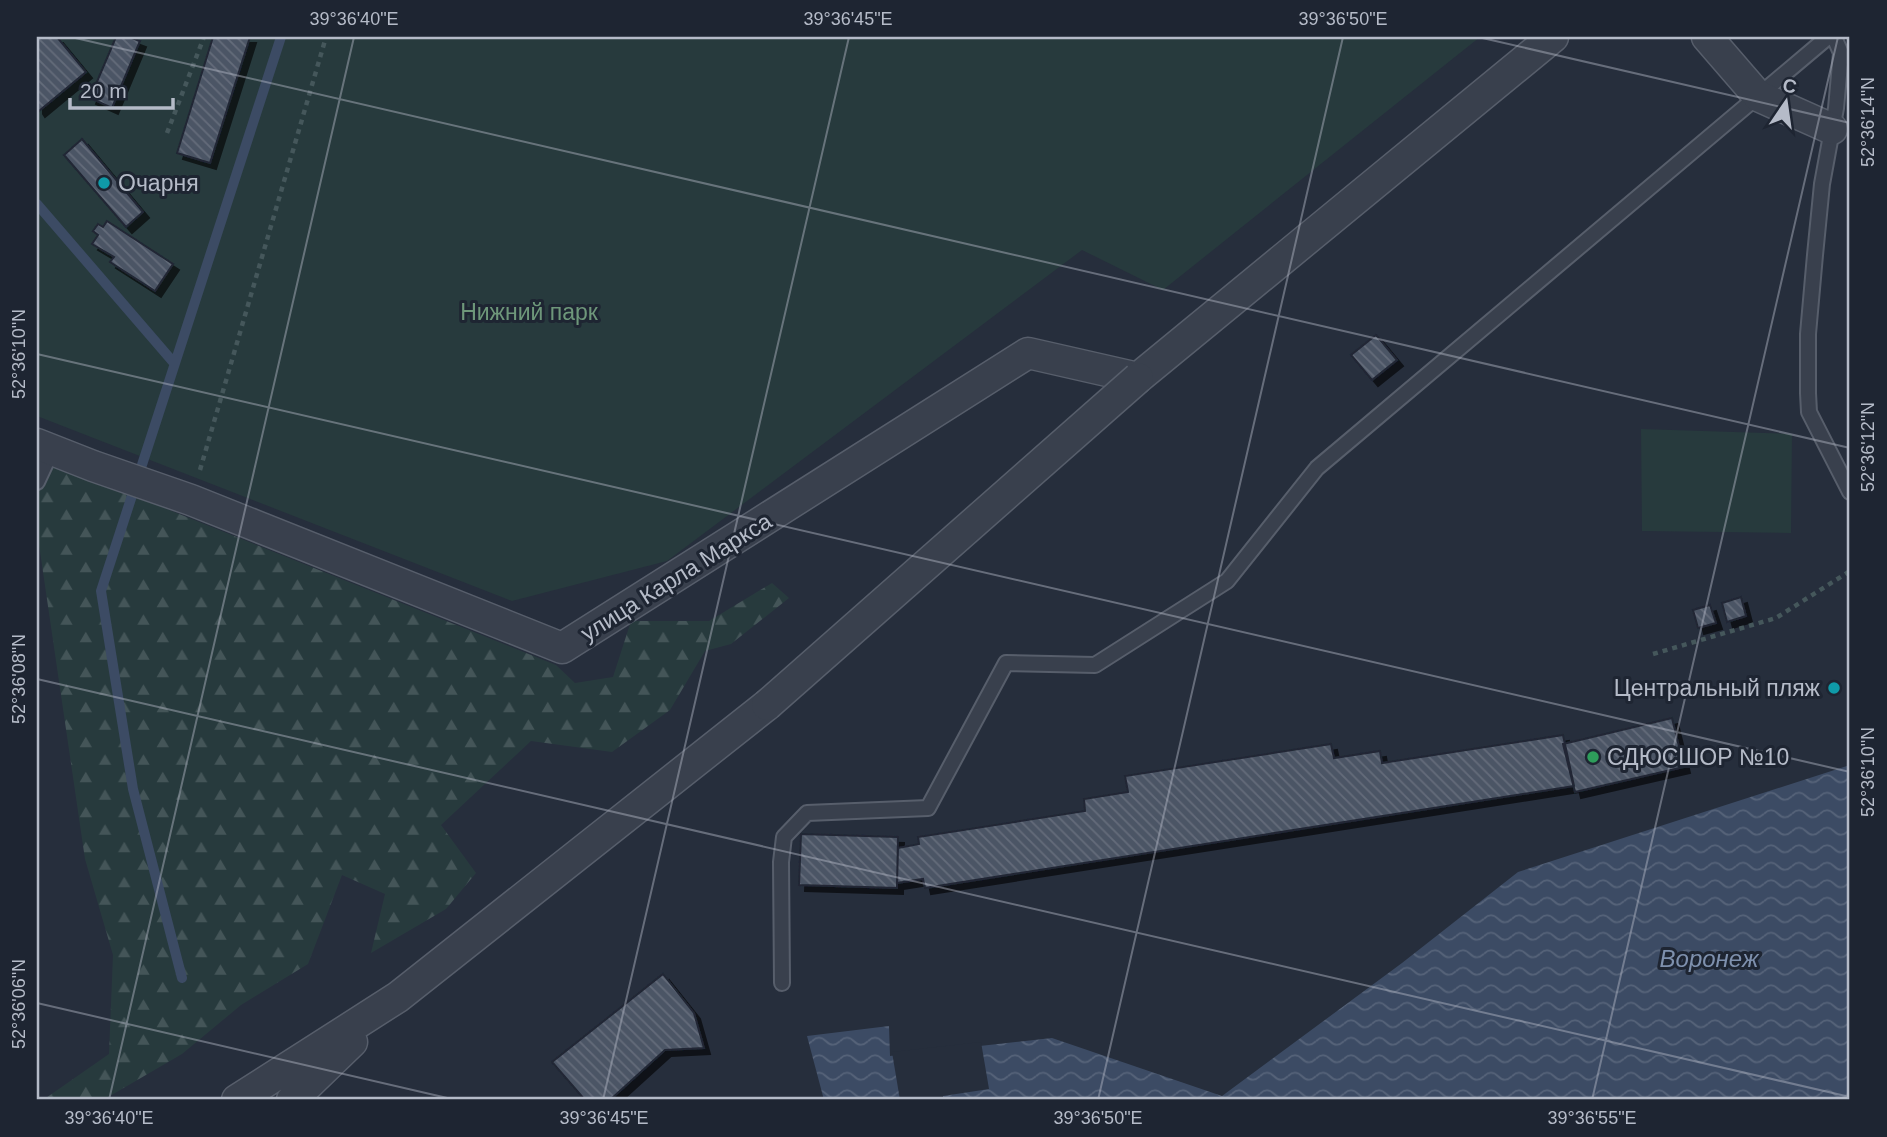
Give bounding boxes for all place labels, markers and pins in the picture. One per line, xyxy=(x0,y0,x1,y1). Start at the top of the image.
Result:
place label: Очарня xyxy=(118,170,199,196)
marker: Очарня xyxy=(96,175,112,191)
place label: Центральный пляж xyxy=(1614,675,1821,701)
marker: Центральный пляж xyxy=(1826,680,1842,696)
place label: СДЮСШОР №10 xyxy=(1607,744,1789,770)
marker: СДЮСШОР №10 xyxy=(1585,749,1601,765)

